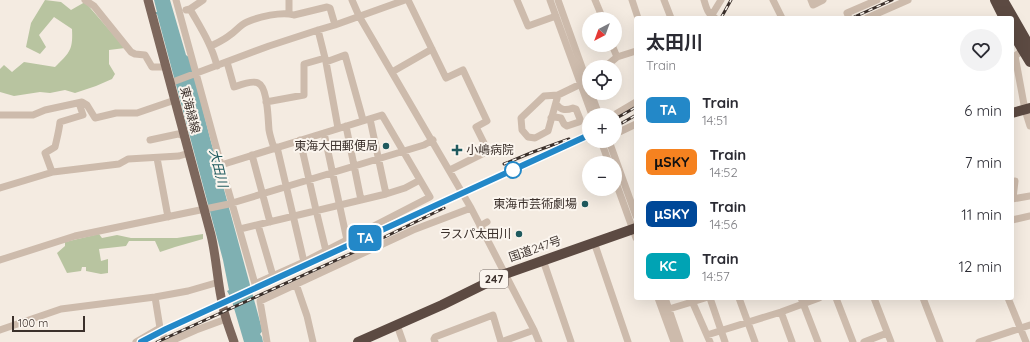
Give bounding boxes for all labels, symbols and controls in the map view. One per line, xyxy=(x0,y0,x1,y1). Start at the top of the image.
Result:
north arrow xyxy=(582,12,622,52)
map controls xyxy=(582,12,622,196)
button: heart xyxy=(960,29,1002,71)
text: 太田川 xyxy=(646,30,703,54)
text: Train xyxy=(646,57,676,73)
button: locate xyxy=(582,60,622,100)
street label: 東海緑線 xyxy=(177,85,204,135)
text: Train xyxy=(702,93,739,112)
text: TA xyxy=(659,101,677,119)
text: 6 min xyxy=(964,101,1002,120)
button: + xyxy=(582,108,622,148)
text: 14:51 xyxy=(702,112,728,128)
place label: 東海大田郵便局 xyxy=(294,138,378,153)
marker: 東海大田郵便局 xyxy=(381,141,391,151)
place label: 小嶋病院 xyxy=(466,142,514,157)
marker: 小嶋病院 xyxy=(451,144,463,156)
text: Train xyxy=(709,145,746,164)
water label: 大田川 xyxy=(207,147,232,191)
text: μSKY xyxy=(654,153,689,171)
text: 7 min xyxy=(965,153,1002,172)
button: − xyxy=(582,156,622,196)
unlabelled marker xyxy=(504,161,522,179)
text: 14:52 xyxy=(709,164,738,180)
place label: 東海市芸術劇場 xyxy=(493,196,577,211)
text: Train xyxy=(709,197,746,216)
marker: 東海市芸術劇場 xyxy=(580,199,590,209)
text: μSKY xyxy=(654,205,689,223)
text: 11 min xyxy=(961,205,1002,224)
text: 14:56 xyxy=(709,216,737,232)
line badge: TA xyxy=(347,225,383,251)
place label: ラスパ太田川 xyxy=(439,226,511,241)
text: TA xyxy=(356,229,374,247)
marker: ラスパ太田川 xyxy=(514,229,524,239)
street label: 国道247号 xyxy=(507,233,563,265)
text: Train xyxy=(702,249,739,268)
text: KC xyxy=(659,257,677,275)
text: 12 min xyxy=(958,257,1002,276)
text: 14:57 xyxy=(702,268,730,284)
road number: 247 xyxy=(480,270,508,288)
scale bar xyxy=(12,314,85,333)
text: 100 m xyxy=(18,316,48,330)

